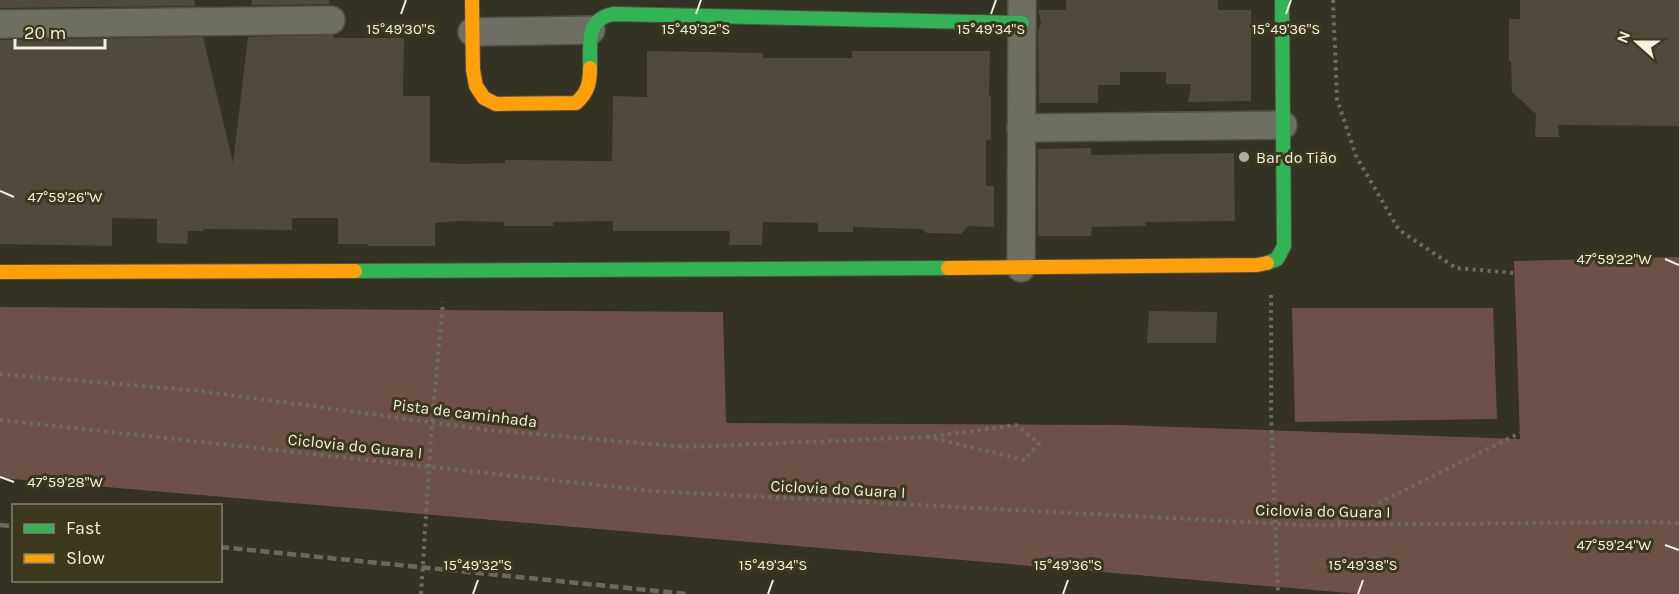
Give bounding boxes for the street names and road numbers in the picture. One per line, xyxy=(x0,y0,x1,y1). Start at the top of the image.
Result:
street label: Pista de caminhada xyxy=(392,395,538,431)
street label: Ciclovia do Guara I xyxy=(287,429,423,463)
street label: Ciclovia do Guara I xyxy=(770,476,906,502)
street label: Ciclovia do Guara I xyxy=(1255,500,1391,522)

